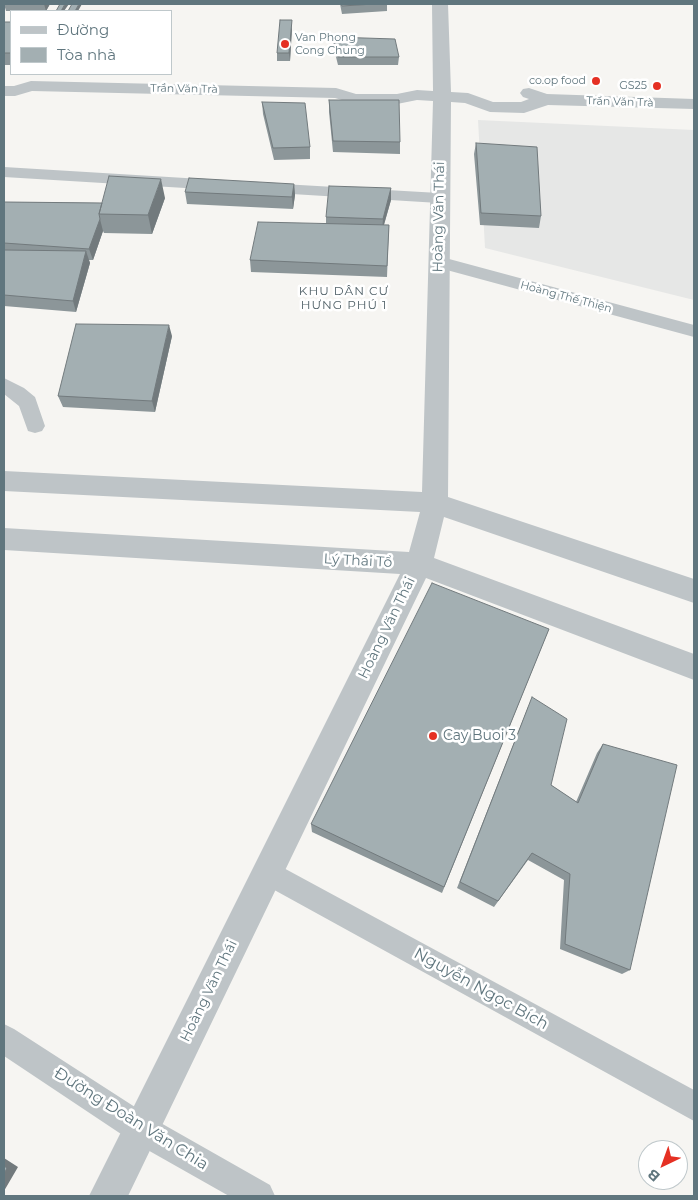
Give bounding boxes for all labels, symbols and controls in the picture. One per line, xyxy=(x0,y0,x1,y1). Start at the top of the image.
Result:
legend xyxy=(10,10,172,75)
text: Đường xyxy=(57,20,109,39)
place label: Van Phong Cong Chung xyxy=(295,31,365,57)
marker: Van Phong Cong Chung xyxy=(279,38,291,50)
text: Tòa nhà xyxy=(57,45,116,64)
place label: co.op food xyxy=(529,74,586,88)
marker: co.op food xyxy=(590,75,602,87)
place label: GS25 xyxy=(619,79,647,93)
marker: GS25 xyxy=(651,80,663,92)
street label: Trần Văn Trà xyxy=(150,82,218,96)
street label: Trần Văn Trà xyxy=(586,94,654,110)
street label: Hoàng Văn Thái xyxy=(430,161,448,273)
street label: Hoàng Thế Thiện xyxy=(519,278,613,316)
district label: KHU DÂN CƯ HƯNG PHÚ 1 xyxy=(298,284,390,312)
street label: Lý Thái Tổ xyxy=(323,551,393,571)
street label: Hoàng Văn Thái xyxy=(355,574,419,682)
place label: Cay Buoi 3 xyxy=(443,728,516,744)
marker: Cay Buoi 3 xyxy=(427,730,439,742)
street label: Hoàng Văn Thái xyxy=(177,937,241,1045)
street label: Nguyễn Ngọc Bích xyxy=(410,944,552,1034)
street label: Đường Đoàn Văn Chia xyxy=(50,1064,212,1174)
north arrow xyxy=(638,1140,688,1190)
text: B xyxy=(644,1165,664,1186)

